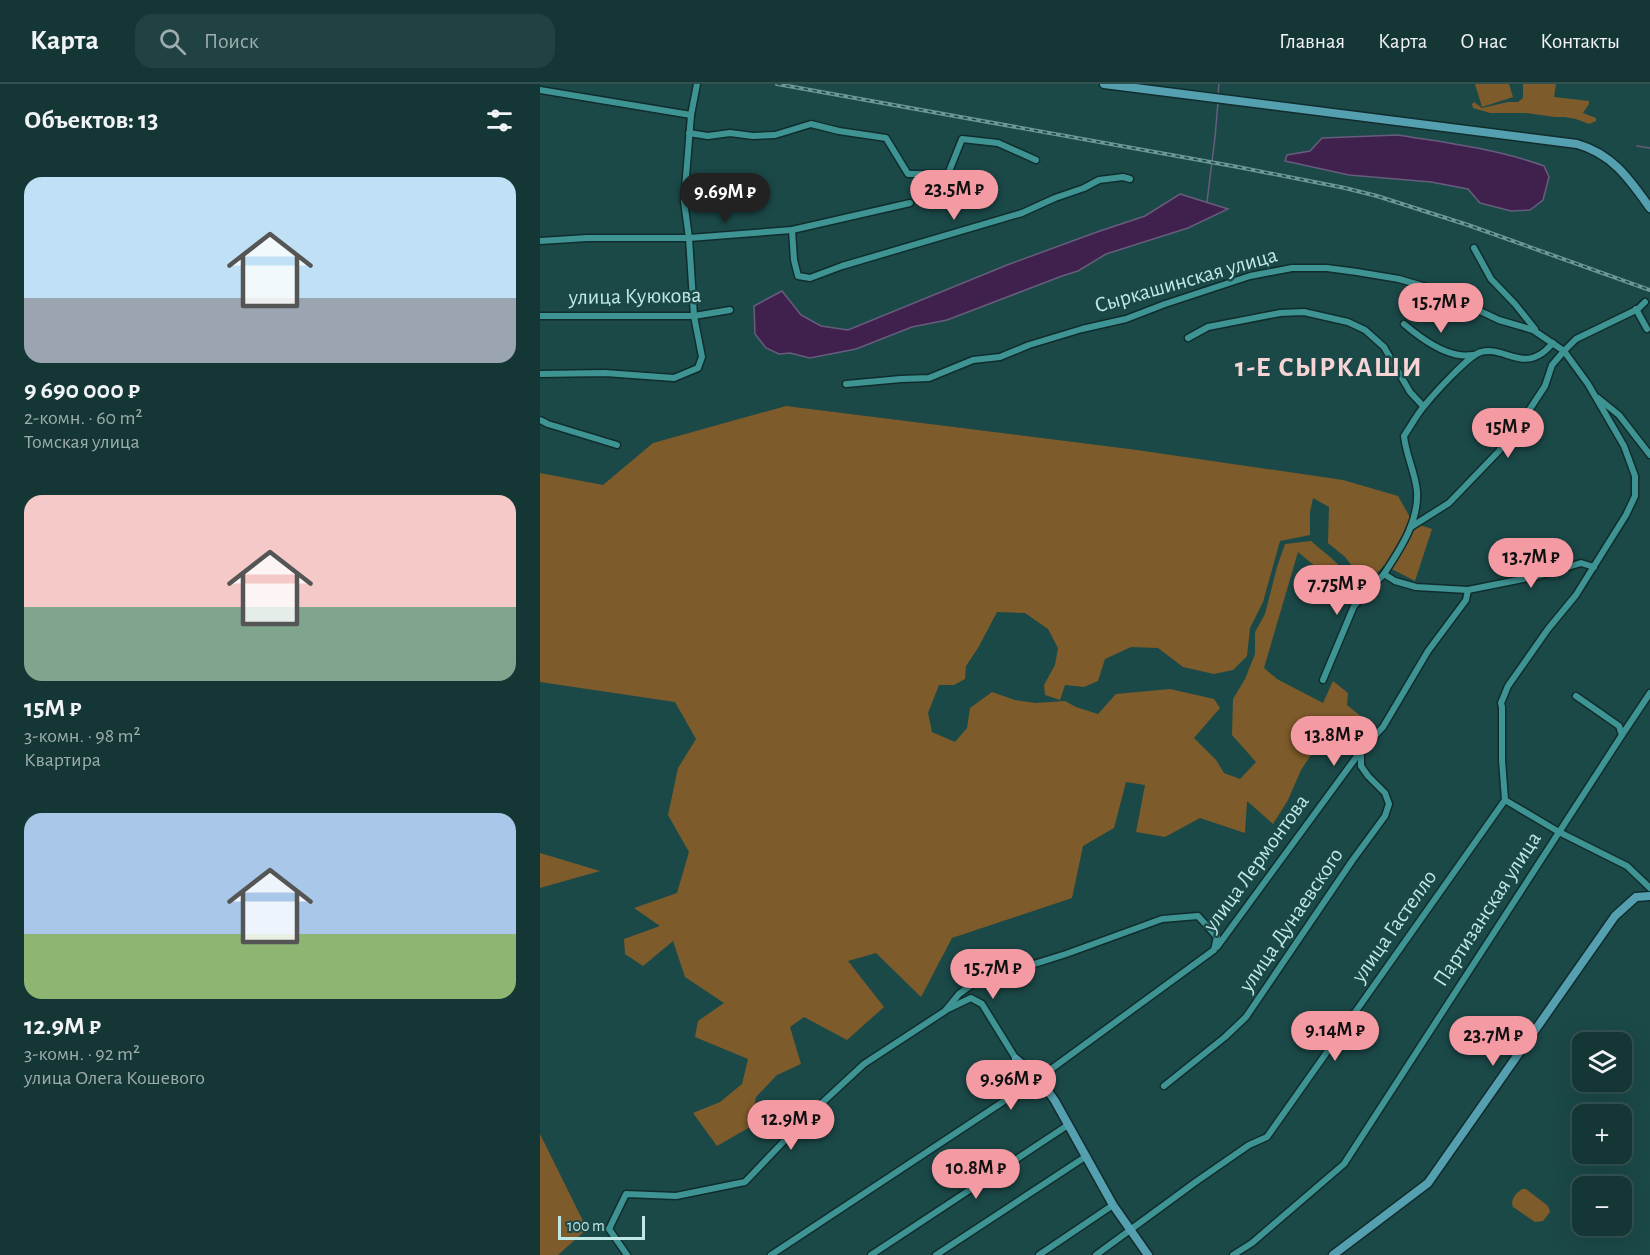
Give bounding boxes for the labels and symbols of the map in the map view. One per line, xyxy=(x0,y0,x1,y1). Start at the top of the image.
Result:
pin: 23.5M ₽ xyxy=(899,170,1009,221)
pin: 9.69M ₽ xyxy=(670,173,780,224)
street label: Сыркашинская улица xyxy=(1092,243,1280,317)
pin: 15.7M ₽ xyxy=(1386,283,1496,334)
street label: улица Куюкова xyxy=(567,284,702,308)
district label: 1-Е СЫРКАШИ xyxy=(1235,354,1423,382)
pin: 15M ₽ xyxy=(1466,408,1550,459)
pin: 13.7M ₽ xyxy=(1476,538,1586,589)
pin: 7.75M ₽ xyxy=(1282,565,1392,616)
pin: 13.8M ₽ xyxy=(1279,716,1389,767)
street label: улица Лермонтова xyxy=(1198,790,1313,936)
street label: Партизанская улица xyxy=(1429,828,1545,990)
street label: улица Дунаевского xyxy=(1234,844,1347,997)
street label: улица Гастелло xyxy=(1347,866,1441,987)
pin: 15.7M ₽ xyxy=(938,949,1048,1000)
pin: 9.14M ₽ xyxy=(1280,1011,1390,1062)
pin: 23.7M ₽ xyxy=(1438,1016,1548,1067)
pin: 9.96M ₽ xyxy=(956,1060,1066,1111)
pin: 12.9M ₽ xyxy=(736,1100,846,1151)
pin: 10.8M ₽ xyxy=(921,1149,1031,1200)
scale bar xyxy=(558,1213,645,1240)

